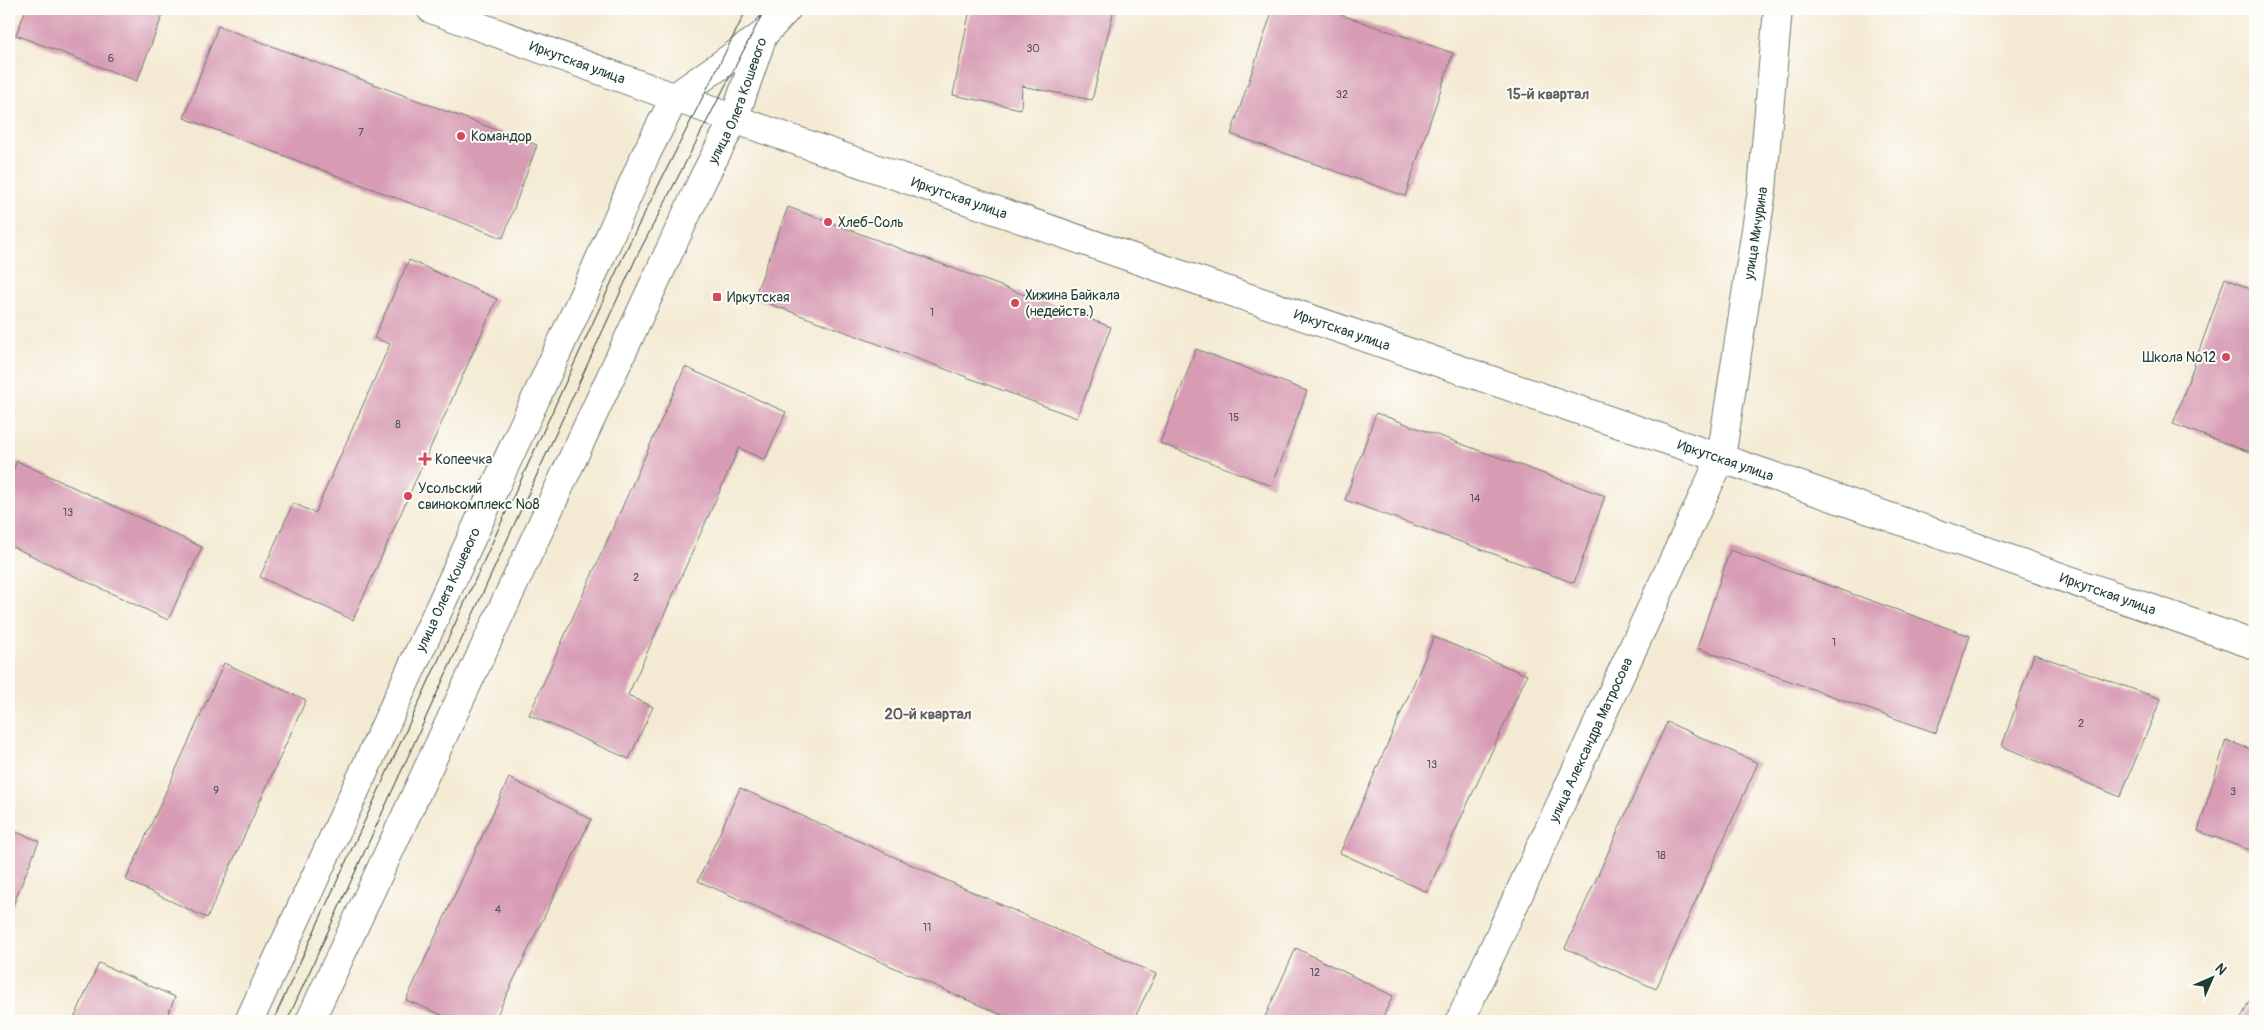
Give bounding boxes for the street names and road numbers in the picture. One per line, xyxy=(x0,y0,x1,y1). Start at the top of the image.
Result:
street label: улица Олега Кошевого xyxy=(703,35,770,167)
street label: Иркутская улица xyxy=(527,37,628,87)
street label: Иркутская улица xyxy=(909,173,1010,222)
street label: улица Мичурина xyxy=(1740,186,1771,282)
street label: Иркутская улица xyxy=(1292,305,1393,354)
street label: Иркутская улица xyxy=(1675,436,1776,484)
street label: улица Олега Кошевого xyxy=(411,524,484,655)
street label: Иркутская улица xyxy=(2058,569,2158,618)
street label: улица Александра Матросова xyxy=(1544,655,1636,826)

